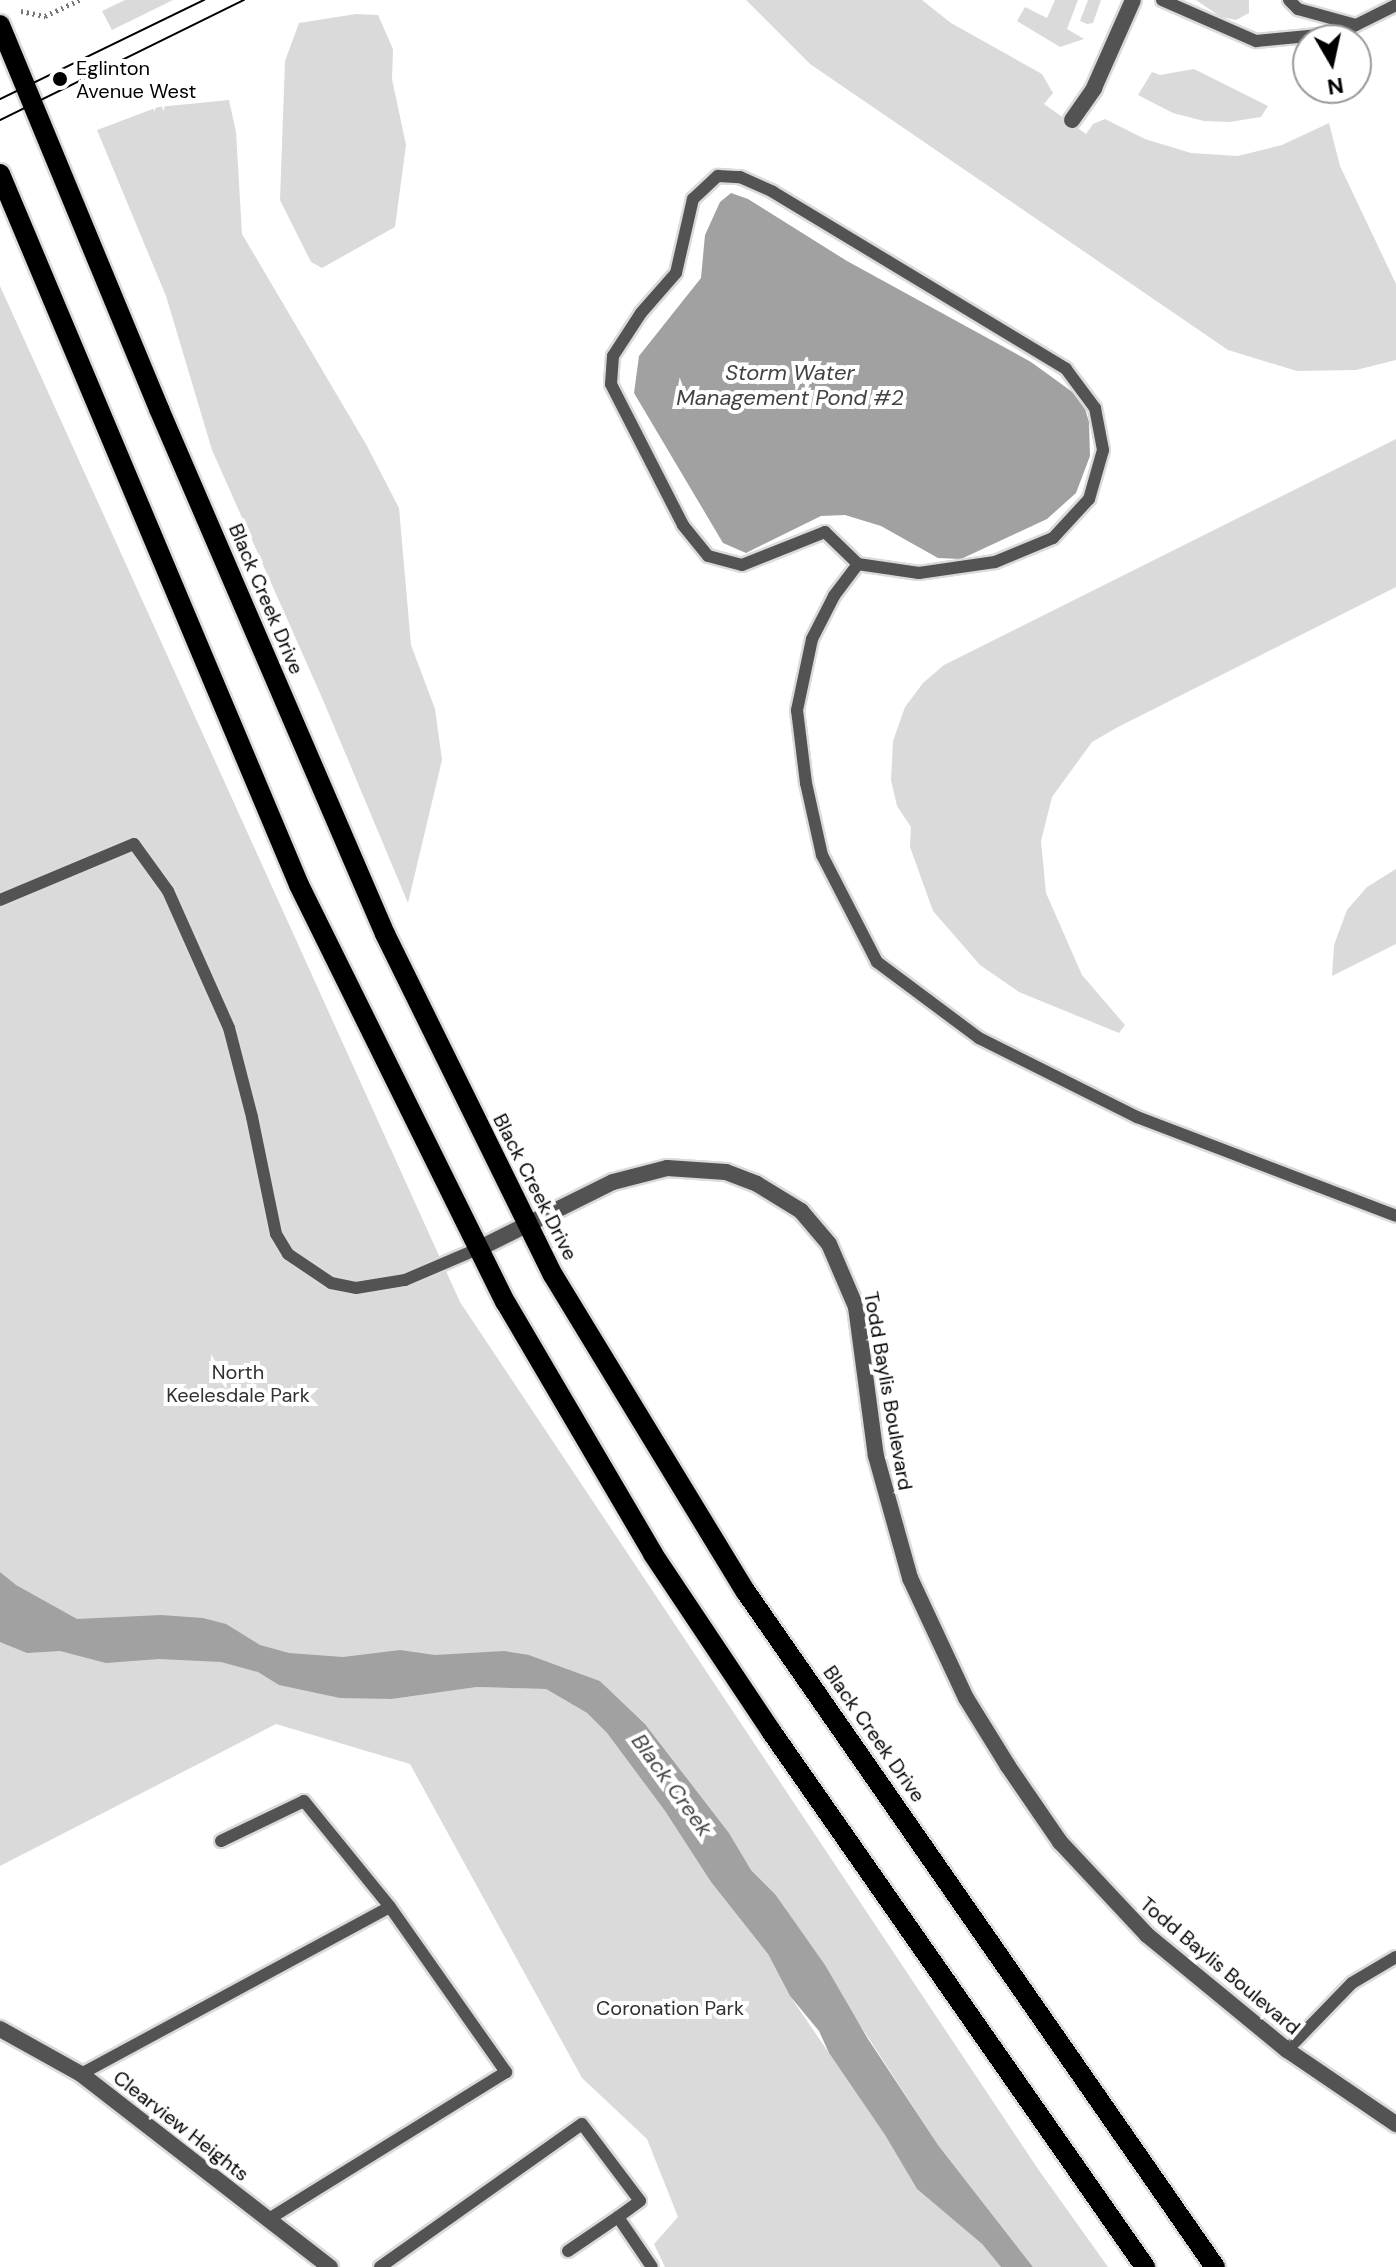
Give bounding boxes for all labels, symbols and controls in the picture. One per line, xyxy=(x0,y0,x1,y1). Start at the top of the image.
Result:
north arrow xyxy=(1292,24,1372,104)
place label: Eglinton Avenue West xyxy=(76,56,196,103)
marker: Eglinton Avenue West xyxy=(51,70,69,88)
text: N xyxy=(1325,71,1346,102)
water label: Storm Water Management Pond #2 xyxy=(676,359,904,410)
street label: Black Creek Drive xyxy=(223,520,309,678)
street label: Black Creek Drive xyxy=(488,1110,582,1264)
street label: Todd Baylis Boulevard xyxy=(859,1290,917,1492)
park label: North Keelesdale Park xyxy=(166,1360,310,1407)
street label: Black Creek Drive xyxy=(818,1661,930,1807)
water label: Black Creek xyxy=(626,1729,718,1841)
street label: Todd Baylis Boulevard xyxy=(1135,1892,1305,2040)
park label: Coronation Park xyxy=(596,1996,744,2020)
street label: Clearview Heights xyxy=(108,2066,254,2186)

